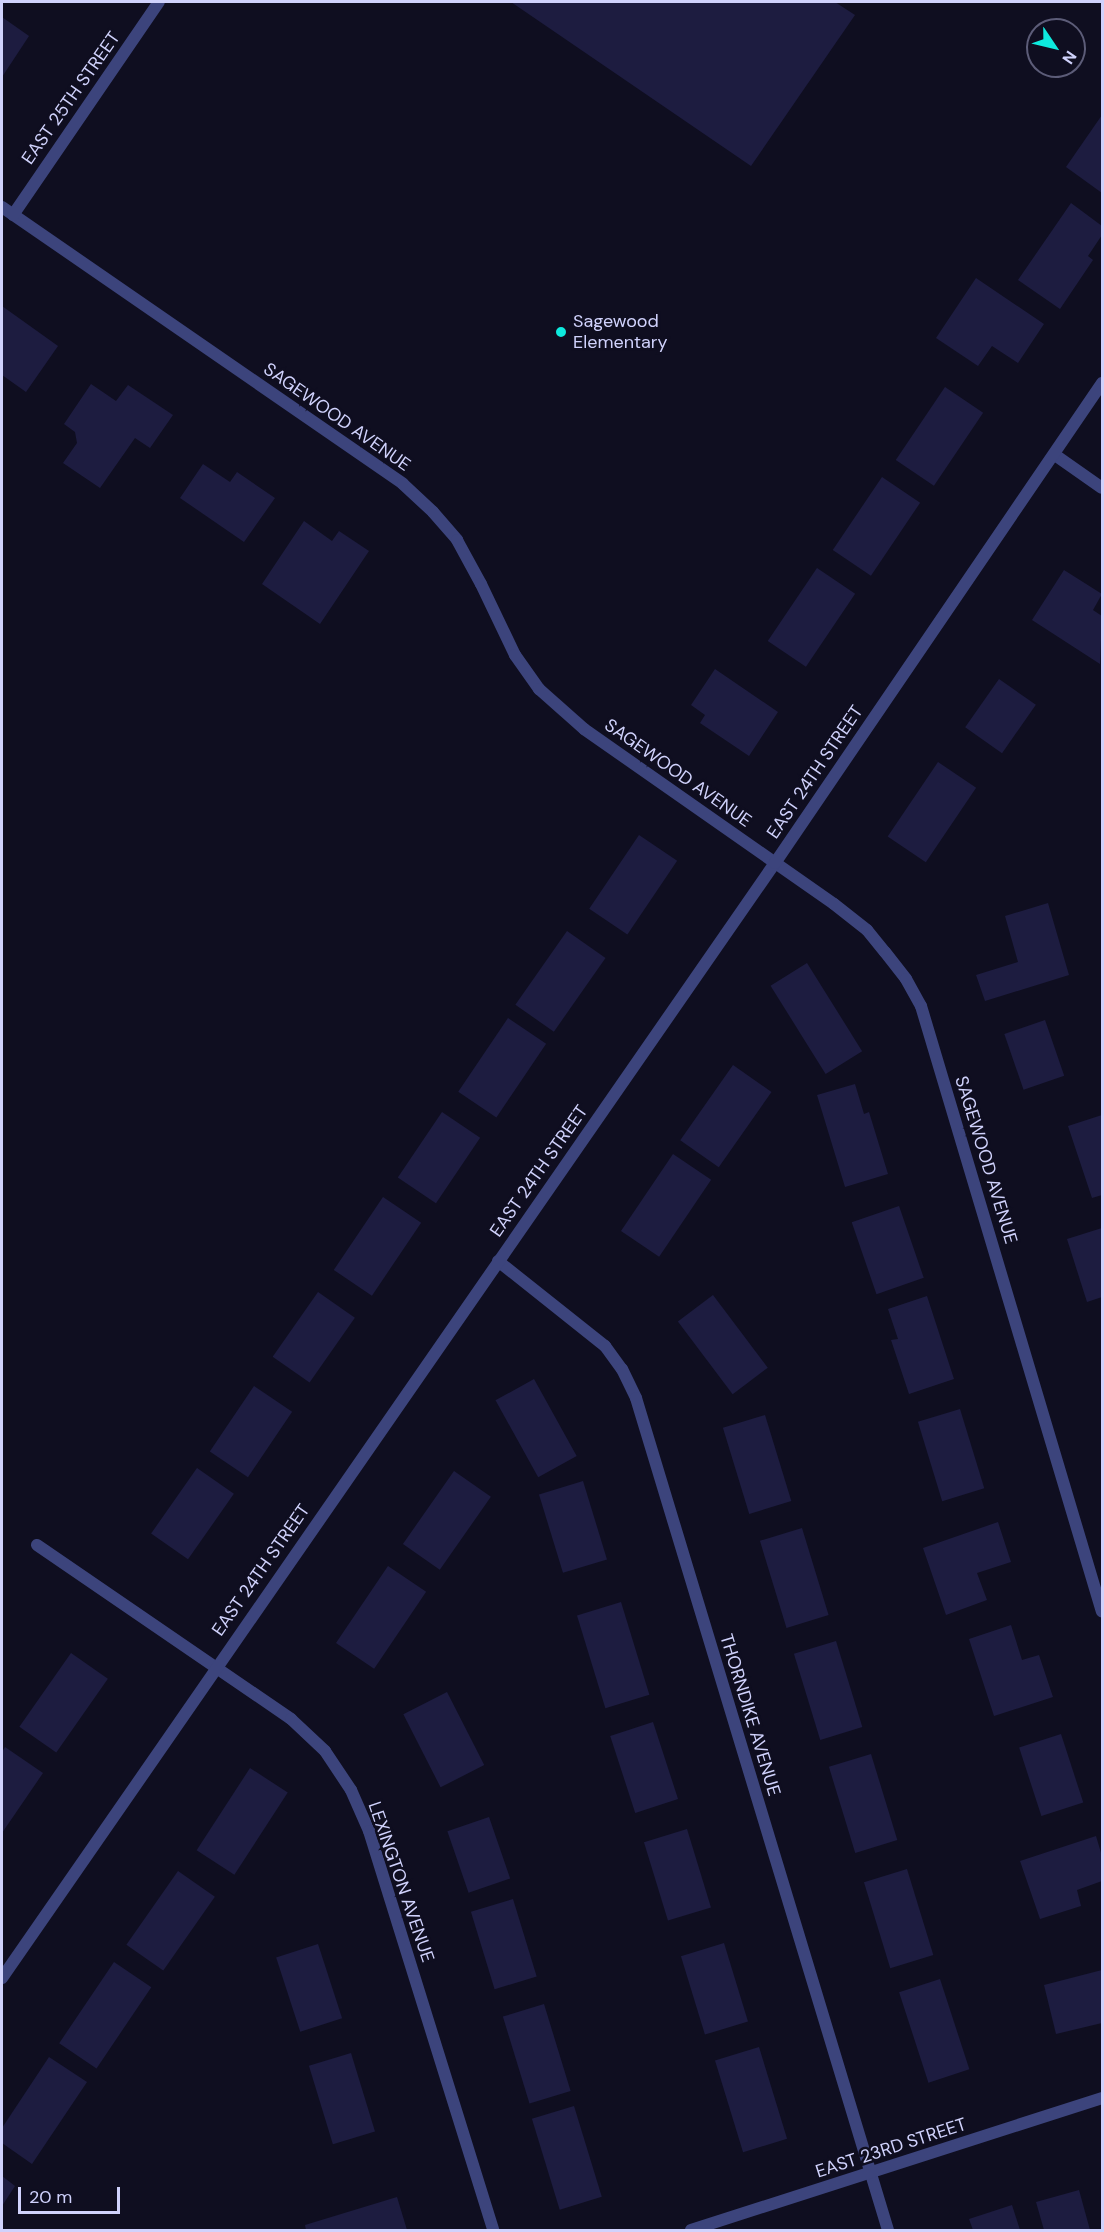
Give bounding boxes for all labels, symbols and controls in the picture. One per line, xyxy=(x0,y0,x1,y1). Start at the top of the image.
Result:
north arrow xyxy=(1026,18,1086,78)
street label: EAST 25TH STREET xyxy=(17,28,125,168)
text: N xyxy=(1058,47,1081,68)
place label: Sagewood Elementary xyxy=(573,311,668,354)
marker: Sagewood Elementary xyxy=(554,325,568,339)
street label: SAGEWOOD AVENUE xyxy=(259,358,415,476)
street label: EAST 24TH STREET xyxy=(762,701,868,843)
street label: SAGEWOOD AVENUE xyxy=(600,714,756,832)
street label: SAGEWOOD AVENUE xyxy=(950,1073,1022,1247)
street label: EAST 24TH STREET xyxy=(485,1101,593,1241)
street label: EAST 24TH STREET xyxy=(207,1500,315,1640)
street label: THORNDIKE AVENUE xyxy=(715,1631,785,1799)
street label: LEXINGTON AVENUE xyxy=(363,1799,439,1965)
street label: EAST 23RD STREET xyxy=(813,2113,969,2183)
scale bar xyxy=(21,2175,123,2213)
text: 20 m xyxy=(29,2185,72,2209)

